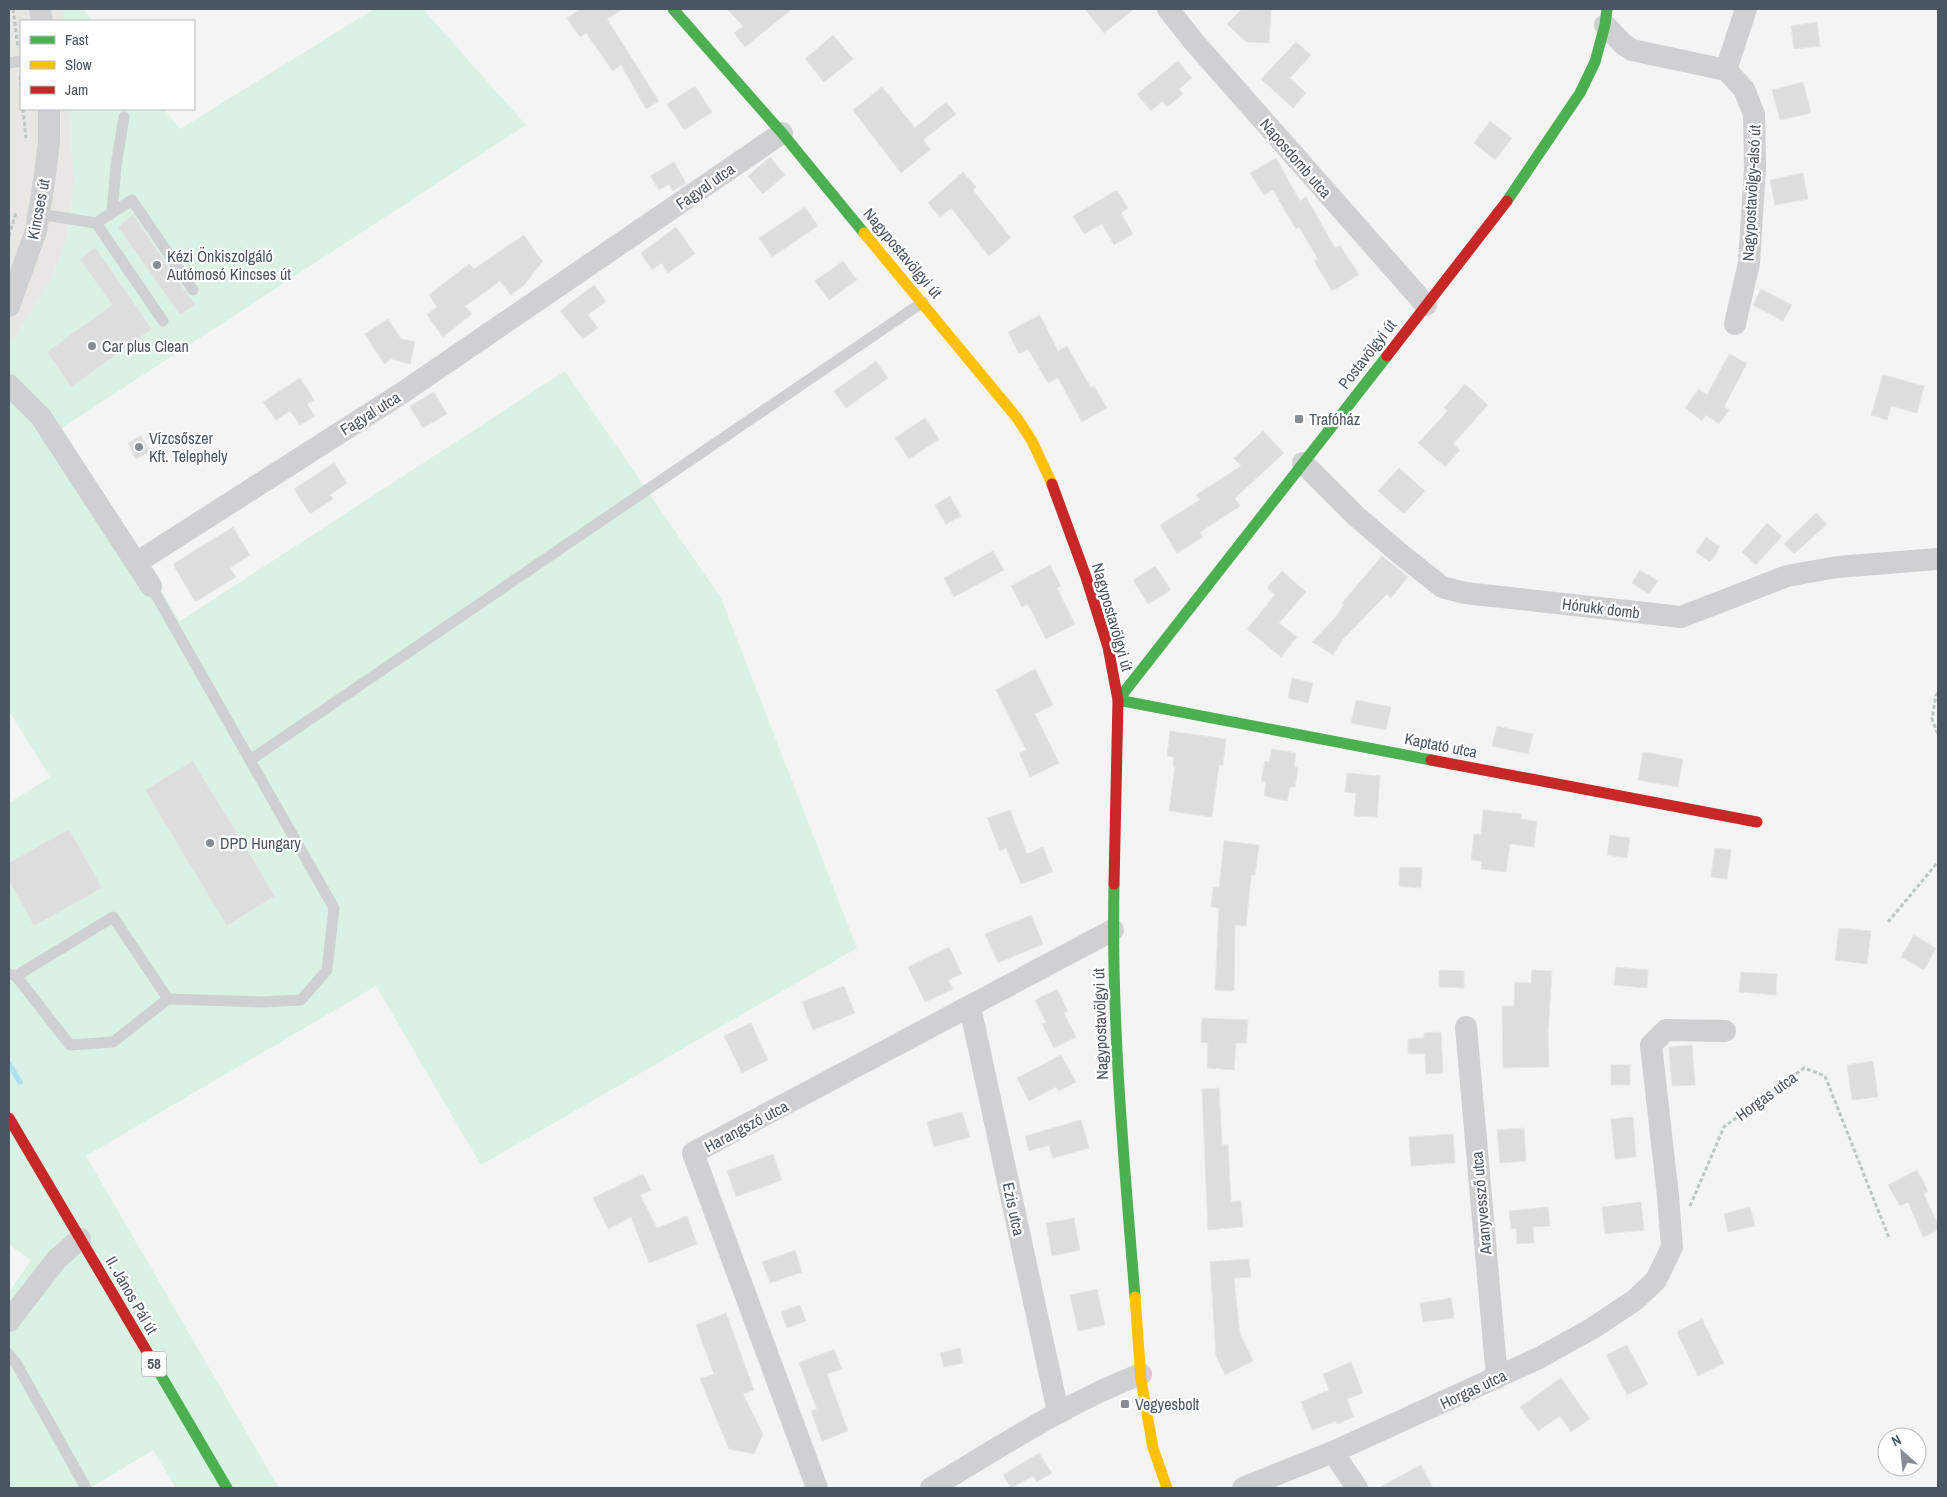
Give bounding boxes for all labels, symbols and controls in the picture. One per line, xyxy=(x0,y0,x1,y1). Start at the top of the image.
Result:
legend xyxy=(20,20,195,110)
text: Fast xyxy=(65,29,89,50)
text: Slow xyxy=(65,54,92,75)
text: Jam xyxy=(65,79,88,100)
street label: Naposdomb utca xyxy=(1255,113,1337,203)
street label: Nagypostavölgy-alsó út xyxy=(1736,124,1766,262)
street label: Fagyal utca xyxy=(671,157,739,214)
street label: Kincses út xyxy=(21,176,55,241)
street label: Nagypostavölgyi út xyxy=(859,203,948,303)
place label: Kézi Önkiszolgáló Autómosó Kincses út xyxy=(166,245,291,285)
marker: Kézi Önkiszolgáló Autómosó Kincses út xyxy=(151,259,163,271)
street label: Postavölgyi út xyxy=(1333,314,1401,393)
place label: Car plus Clean xyxy=(102,335,189,357)
marker: Car plus Clean xyxy=(86,340,98,352)
street label: Fagyal utca xyxy=(336,385,405,440)
place label: Trafóház xyxy=(1309,408,1361,430)
marker: Trafóház xyxy=(1293,413,1305,425)
place label: Vízcsőszer Kft. Telephely xyxy=(149,427,228,467)
marker: Vízcsőszer Kft. Telephely xyxy=(133,441,145,453)
street label: Nagypostavölgyi út xyxy=(1087,560,1139,674)
street label: Hórukk domb xyxy=(1561,592,1641,624)
street label: Kaptató utca xyxy=(1403,727,1480,763)
place label: DPD Hungary xyxy=(220,832,301,854)
marker: DPD Hungary xyxy=(204,837,216,849)
street label: Nagypostavölgyi út xyxy=(1087,968,1113,1080)
street label: Horgas utca xyxy=(1731,1066,1802,1126)
street label: Harangszó utca xyxy=(700,1094,792,1157)
street label: Aranyvessző utca xyxy=(1465,1150,1497,1257)
street label: Ezis utca xyxy=(998,1180,1031,1238)
street label: II. János Pál út xyxy=(101,1252,163,1338)
road number: 58 xyxy=(142,1352,166,1376)
street label: Horgas utca xyxy=(1436,1364,1510,1414)
place label: Vegyesbolt xyxy=(1135,1393,1200,1415)
marker: Vegyesbolt xyxy=(1119,1398,1131,1410)
north arrow xyxy=(1877,1427,1927,1477)
text: N xyxy=(1888,1431,1904,1450)

